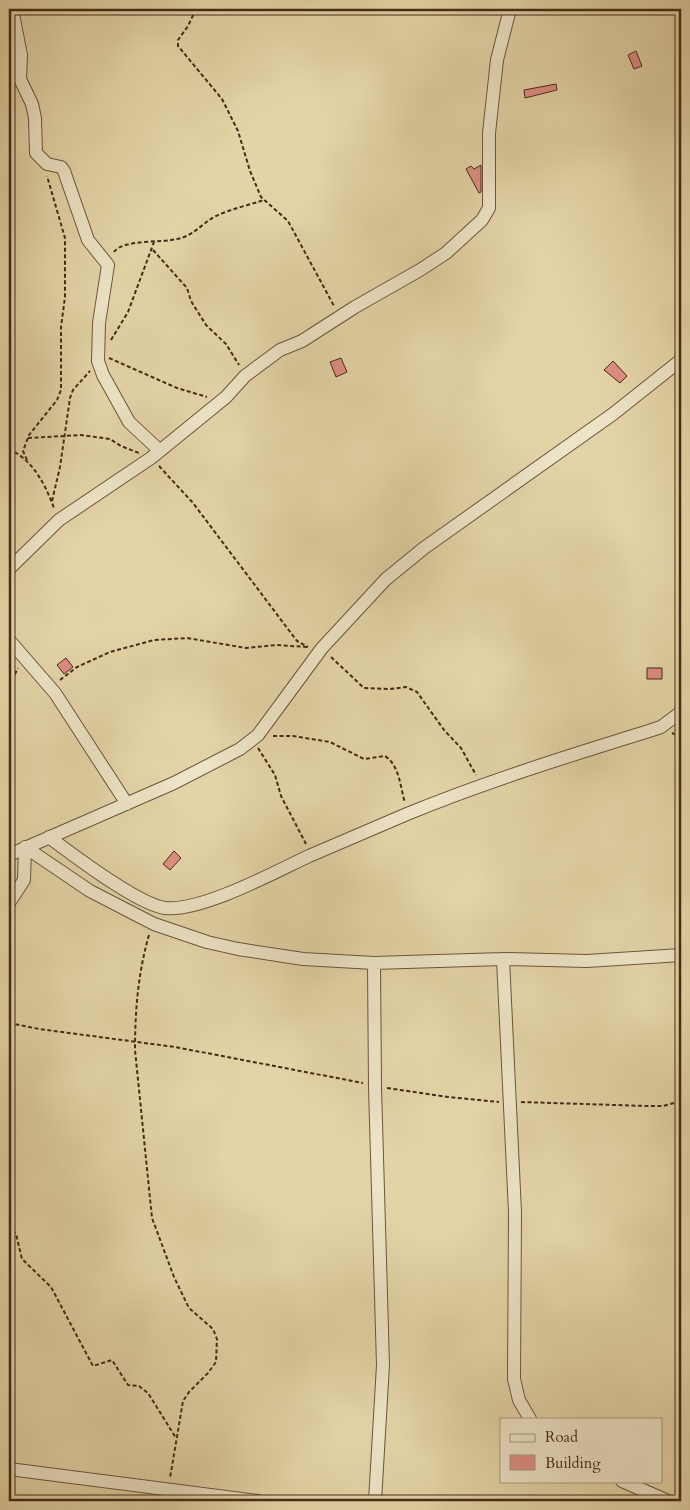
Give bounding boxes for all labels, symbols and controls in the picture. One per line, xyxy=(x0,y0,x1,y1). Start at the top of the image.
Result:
legend xyxy=(500,1418,662,1482)
text: Road xyxy=(545,1427,578,1447)
text: Building xyxy=(545,1453,601,1473)

